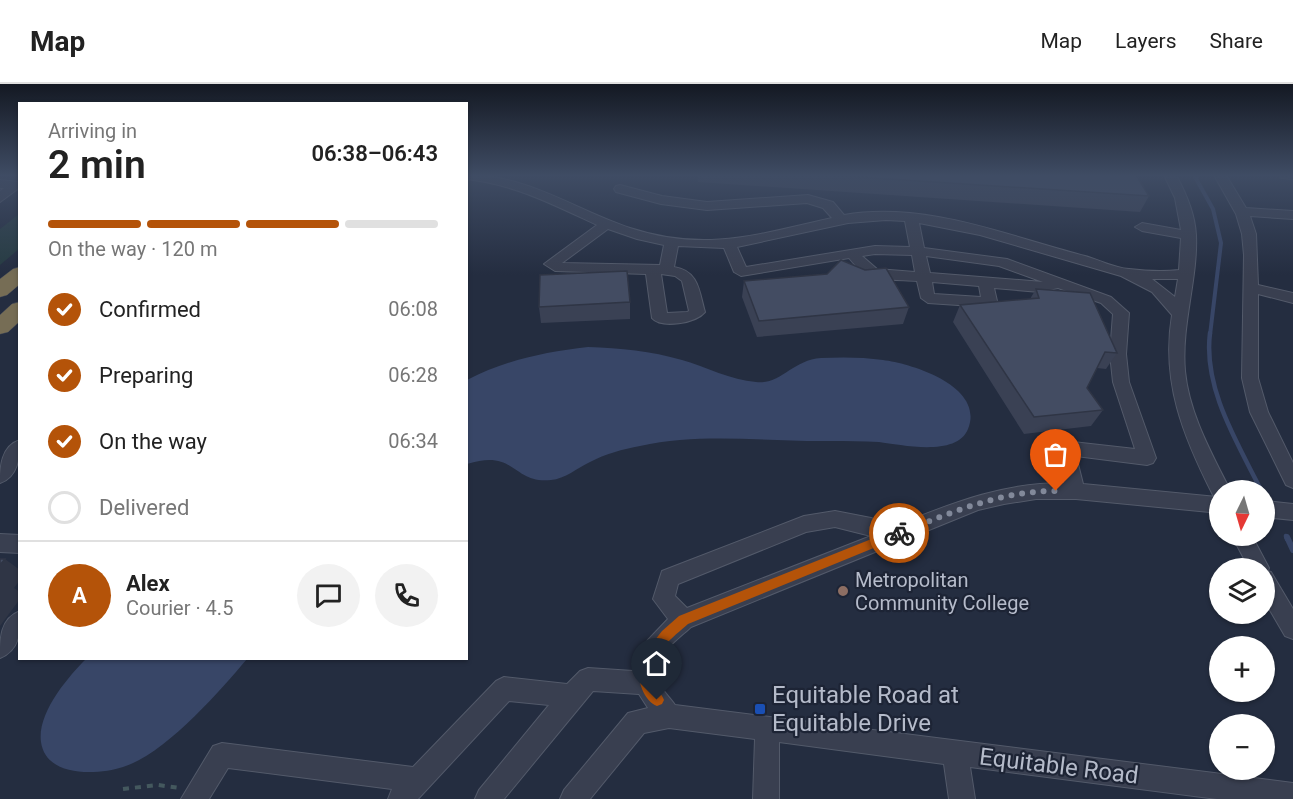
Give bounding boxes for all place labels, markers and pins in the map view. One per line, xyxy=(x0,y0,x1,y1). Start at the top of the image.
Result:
pin xyxy=(1030,429,1081,491)
place label: Metropolitan Community College xyxy=(855,568,1029,615)
marker: Metropolitan Community College xyxy=(836,584,850,598)
pin xyxy=(631,638,682,700)
place label: Equitable Road at Equitable Drive xyxy=(772,681,959,737)
marker: Equitable Road at Equitable Drive xyxy=(753,702,767,716)

